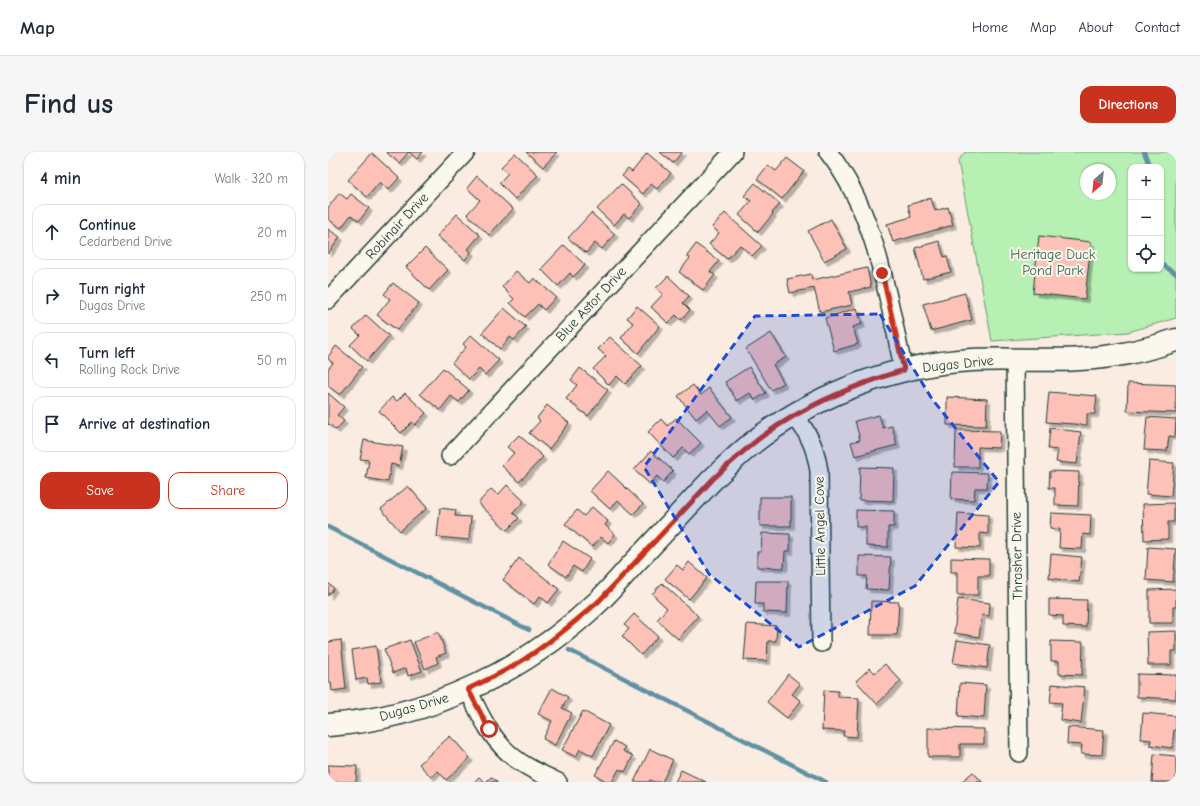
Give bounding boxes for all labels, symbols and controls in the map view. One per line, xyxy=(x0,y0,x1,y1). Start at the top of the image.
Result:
text: Map xyxy=(20,17,55,39)
text: Home xyxy=(972,19,1008,36)
text: Map xyxy=(1030,19,1056,36)
text: About xyxy=(1078,19,1113,36)
text: Contact xyxy=(1135,19,1180,36)
button: Directions xyxy=(1080,86,1176,123)
text: Find us xyxy=(24,88,113,120)
north arrow xyxy=(1080,164,1116,200)
map controls xyxy=(1128,164,1164,272)
button: + xyxy=(1128,164,1164,200)
text: 4 min xyxy=(40,169,81,188)
text: Walk · 320 m xyxy=(214,171,288,186)
street label: Robinair Drive xyxy=(362,189,432,263)
button: − xyxy=(1128,200,1164,236)
text: Continue xyxy=(79,216,136,234)
icon: ahead xyxy=(41,221,63,243)
text: 20 m xyxy=(257,225,287,240)
text: Cedarbend Drive xyxy=(79,234,172,249)
button: locate xyxy=(1128,236,1164,272)
park label: Heritage Duck Pond Park xyxy=(1010,246,1096,279)
street label: Blue Astor Drive xyxy=(552,263,630,345)
route end xyxy=(873,264,891,282)
text: Turn right xyxy=(79,280,145,298)
icon: right xyxy=(41,285,63,307)
text: 250 m xyxy=(250,289,287,304)
text: Dugas Drive xyxy=(79,298,145,313)
text: Turn left xyxy=(79,344,135,362)
icon: left xyxy=(41,349,63,371)
street label: Dugas Drive xyxy=(922,352,994,376)
text: 50 m xyxy=(257,353,287,368)
text: Rolling Rock Drive xyxy=(79,362,180,377)
icon: arrive xyxy=(41,413,63,435)
text: Arrive at destination xyxy=(79,415,210,433)
button: Save xyxy=(40,472,160,509)
button: Share xyxy=(168,472,288,509)
street label: Little Angel Cove xyxy=(811,476,829,576)
street label: Thrasher Drive xyxy=(1008,512,1026,600)
street label: Dugas Drive xyxy=(377,689,451,725)
route start xyxy=(480,720,498,738)

